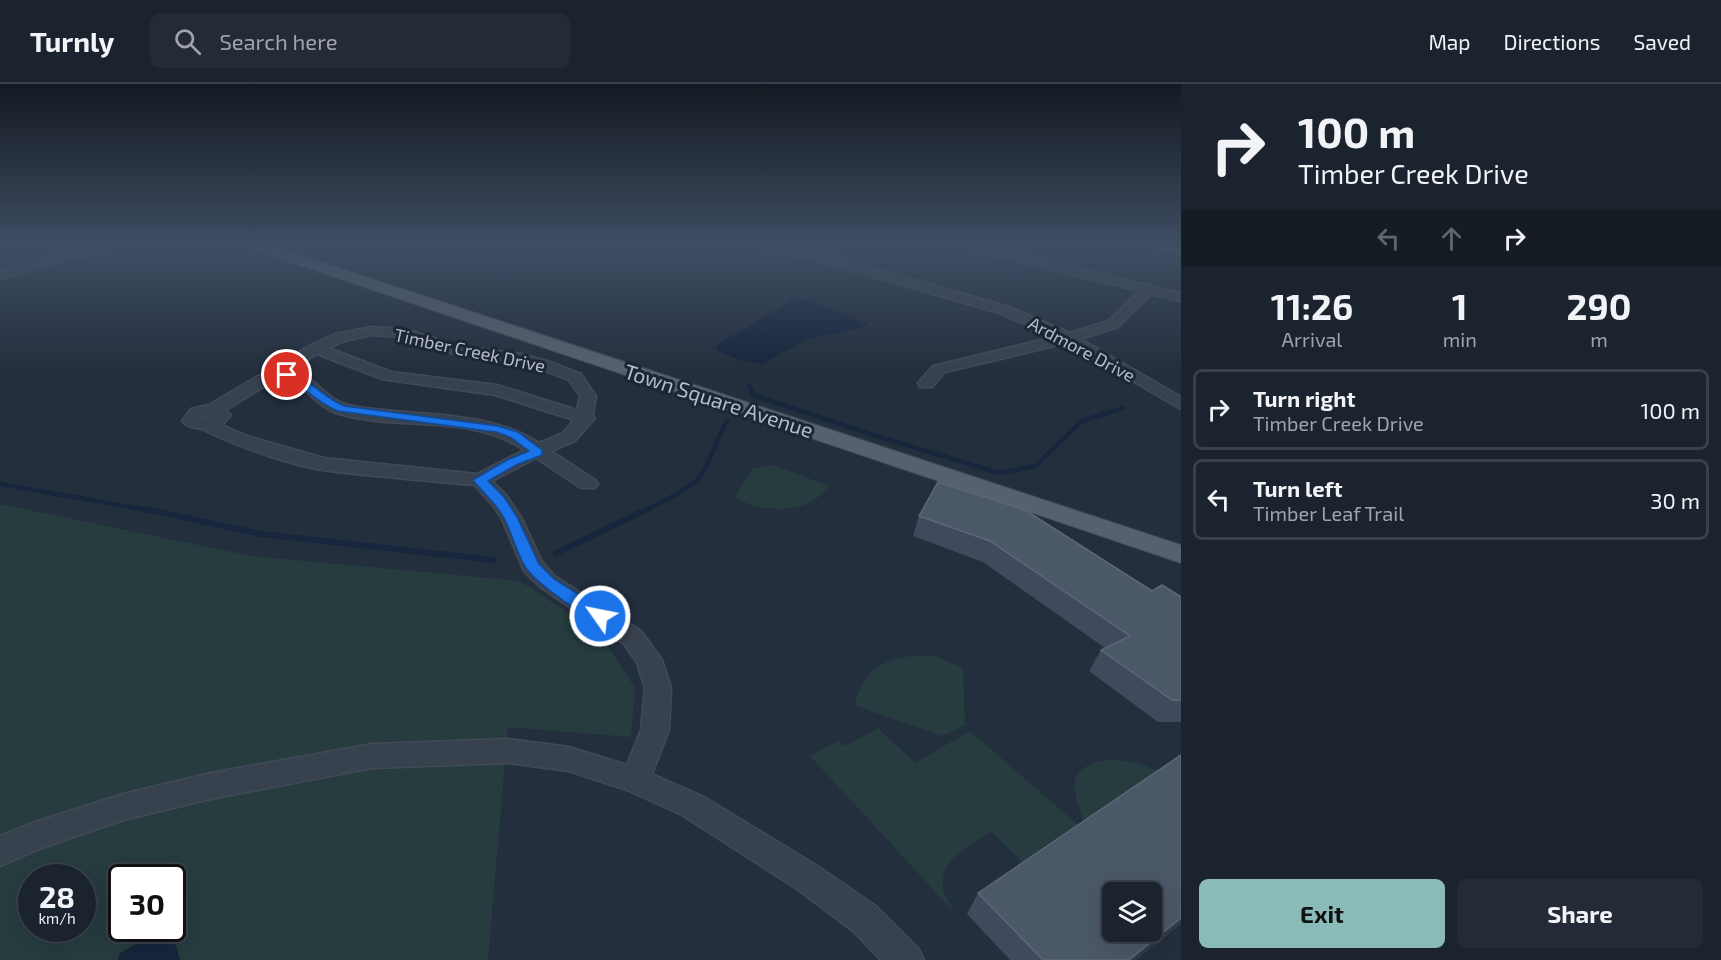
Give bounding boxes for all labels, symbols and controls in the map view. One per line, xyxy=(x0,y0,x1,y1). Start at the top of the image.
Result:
search box xyxy=(150,14,570,68)
text: Turnly xyxy=(30,24,114,58)
icon: search xyxy=(171,25,204,58)
text: Search here xyxy=(219,28,338,54)
text: Map xyxy=(1428,29,1471,54)
text: Directions xyxy=(1504,29,1600,54)
text: Saved xyxy=(1633,29,1691,54)
text: 100 m xyxy=(1298,106,1415,156)
icon: right xyxy=(1199,108,1277,186)
text: Timber Creek Drive xyxy=(1298,157,1529,189)
icon: left xyxy=(1372,222,1405,255)
icon: ahead xyxy=(1435,222,1468,255)
icon: right xyxy=(1498,222,1531,255)
text: 11:26 xyxy=(1271,284,1353,327)
text: 1 xyxy=(1452,284,1468,327)
text: 290 xyxy=(1567,284,1631,327)
street label: Ardmore Drive xyxy=(1025,312,1139,386)
street label: Timber Creek Drive xyxy=(393,323,547,377)
text: Arrival xyxy=(1281,327,1342,351)
text: min xyxy=(1443,327,1477,351)
text: m xyxy=(1590,327,1608,351)
pin xyxy=(261,349,312,400)
icon: arrive xyxy=(270,358,303,391)
street label: Town Square Avenue xyxy=(621,358,817,442)
text: Turn right xyxy=(1253,385,1355,411)
icon: right xyxy=(1202,393,1235,426)
text: 100 m xyxy=(1641,397,1700,423)
text: Timber Creek Drive xyxy=(1253,411,1424,435)
text: Turn left xyxy=(1253,475,1342,501)
icon: left xyxy=(1202,483,1235,516)
text: 30 m xyxy=(1650,487,1700,513)
text: Timber Leaf Trail xyxy=(1253,501,1404,525)
position arrow xyxy=(568,584,632,648)
speed limit sign: 30 xyxy=(108,864,186,942)
text: 28 xyxy=(39,878,75,914)
button: Exit xyxy=(1199,879,1445,948)
button: Share xyxy=(1457,879,1703,948)
map controls xyxy=(1102,882,1162,942)
button: layers xyxy=(1102,882,1162,942)
text: km/h xyxy=(38,909,76,927)

